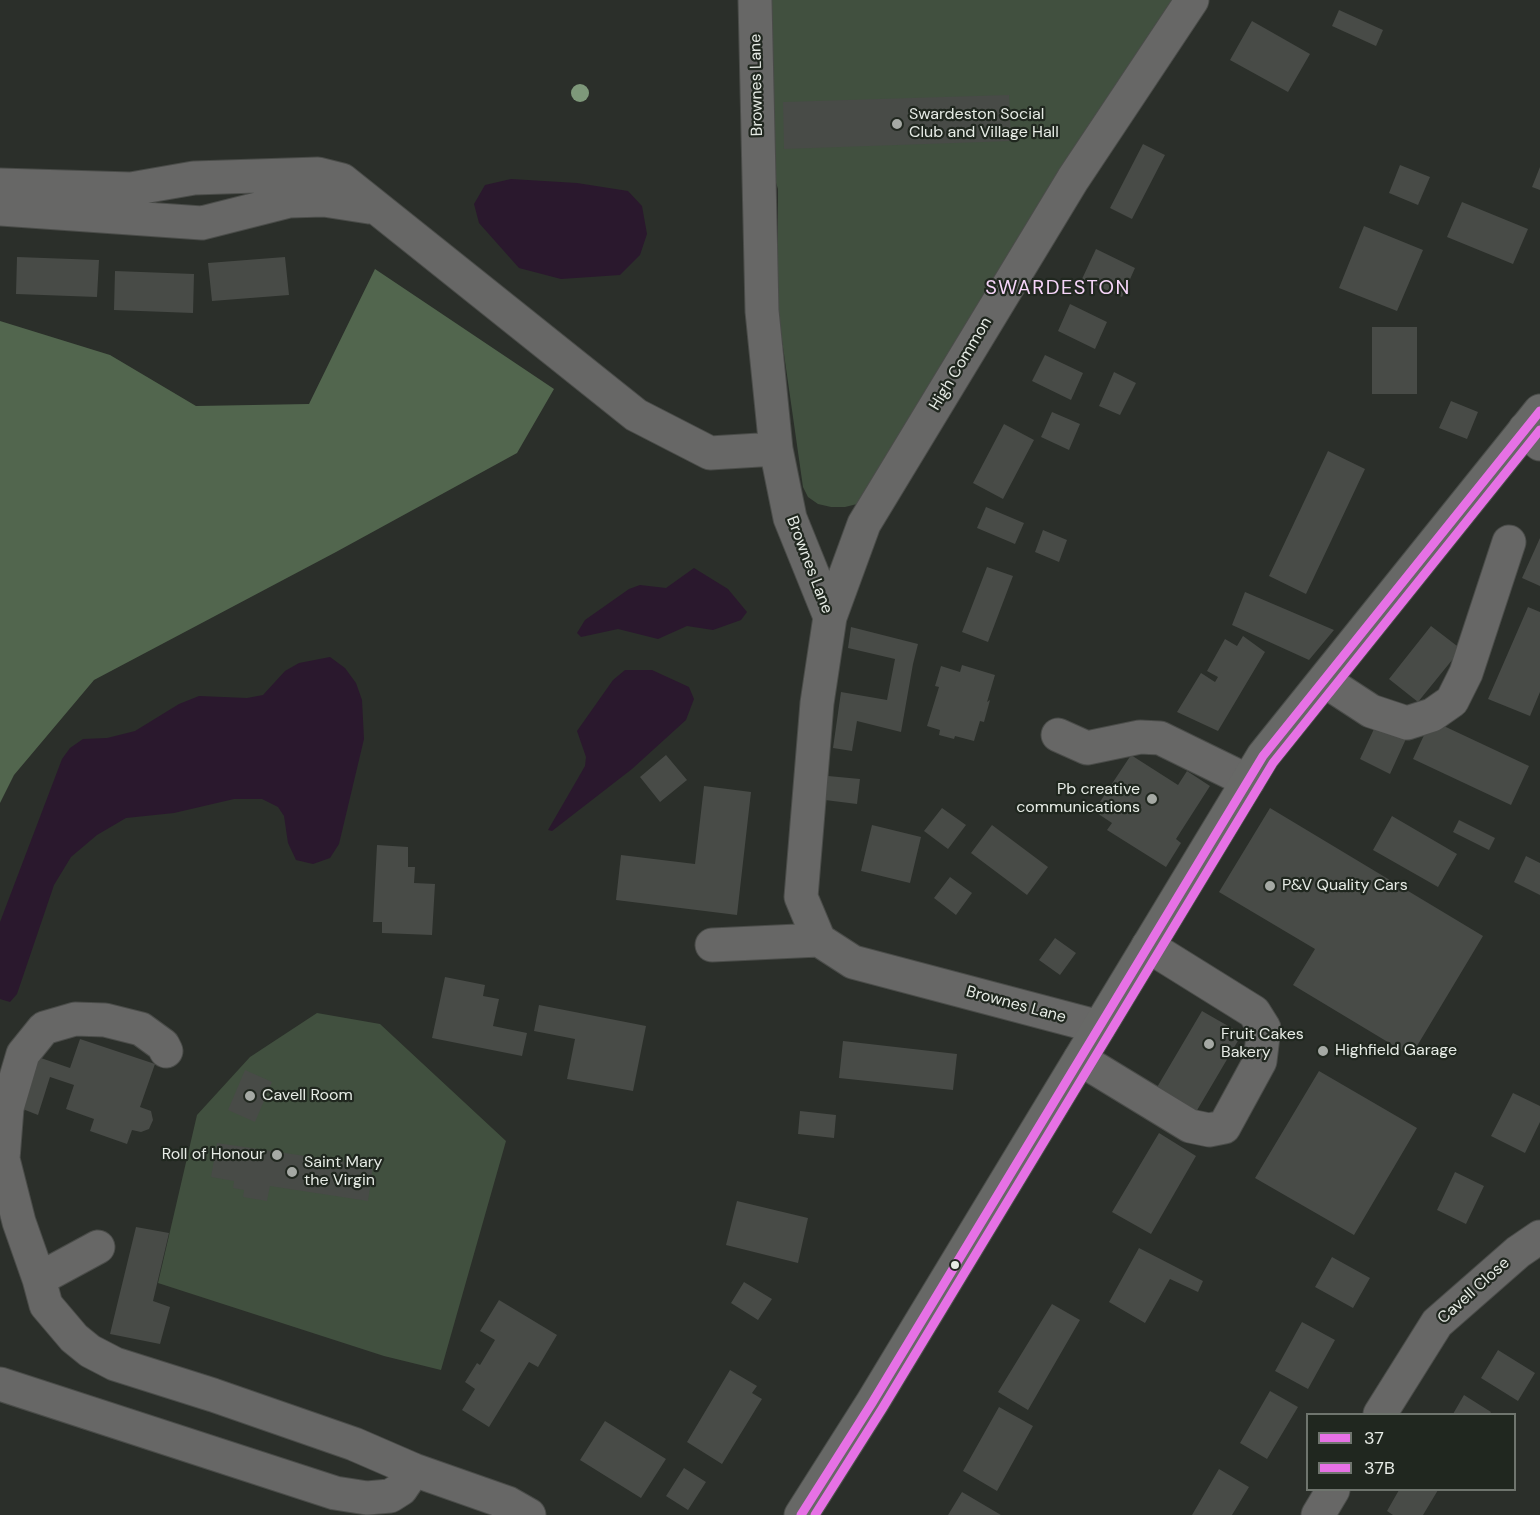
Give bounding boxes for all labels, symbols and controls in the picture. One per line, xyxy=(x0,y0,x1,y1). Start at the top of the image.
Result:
street label: Brownes Lane xyxy=(747,34,767,136)
place label: Swardeston Social Club and Village Hall xyxy=(909,105,1059,143)
marker: Swardeston Social Club and Village Hall xyxy=(890,117,904,131)
district label: SWARDESTON xyxy=(985,277,1131,301)
street label: High Common xyxy=(926,314,996,414)
street label: Brownes Lane xyxy=(782,514,836,616)
place label: Pb creative communications xyxy=(1016,780,1140,818)
marker: Pb creative communications xyxy=(1145,792,1159,806)
place label: P&V Quality Cars xyxy=(1282,876,1408,896)
marker: P&V Quality Cars xyxy=(1263,879,1277,893)
street label: Brownes Lane xyxy=(964,982,1068,1028)
place label: Fruit Cakes Bakery xyxy=(1221,1025,1304,1063)
marker: Fruit Cakes Bakery xyxy=(1202,1037,1216,1051)
place label: Highfield Garage xyxy=(1335,1041,1457,1061)
marker: Highfield Garage xyxy=(1316,1044,1330,1058)
place label: Cavell Room xyxy=(262,1086,353,1106)
marker: Cavell Room xyxy=(243,1089,257,1103)
place label: Roll of Honour xyxy=(162,1145,265,1165)
marker: Roll of Honour xyxy=(270,1148,284,1162)
place label: Saint Mary the Virgin xyxy=(304,1153,383,1191)
marker: Saint Mary the Virgin xyxy=(285,1165,299,1179)
street label: Cavell Close xyxy=(1434,1254,1514,1328)
unlabelled marker xyxy=(949,1259,961,1271)
legend xyxy=(1306,1413,1516,1491)
text: 37 xyxy=(1364,1426,1384,1450)
text: 37B xyxy=(1364,1456,1395,1480)

